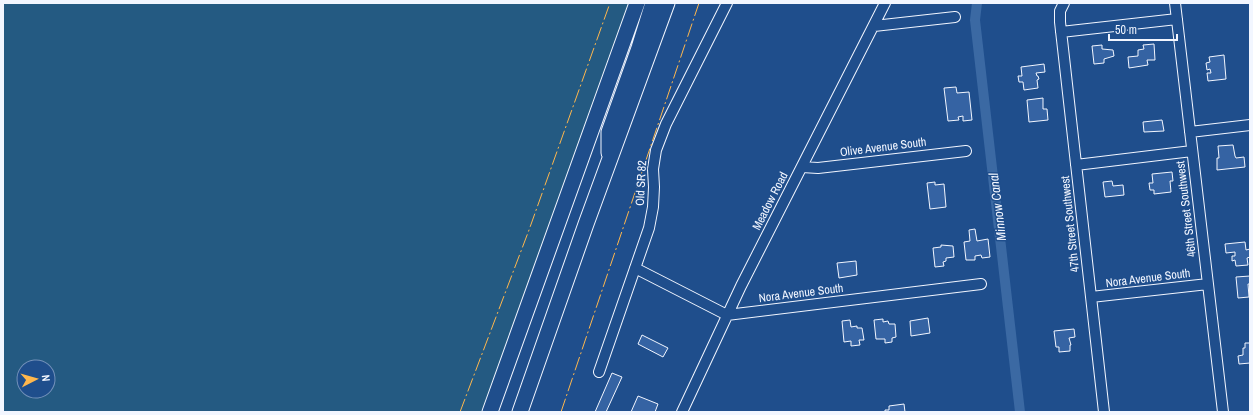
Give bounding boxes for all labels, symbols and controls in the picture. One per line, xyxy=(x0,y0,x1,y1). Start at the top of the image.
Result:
scale bar xyxy=(1109,16,1177,42)
text: 50 m xyxy=(1115,22,1137,38)
street label: Olive Avenue South xyxy=(839,134,927,160)
street label: Old SR 82 xyxy=(632,160,650,206)
street label: 46th Street Southwest xyxy=(1172,160,1200,258)
street label: Meadow Road xyxy=(748,169,792,233)
water label: Minnow Canal xyxy=(985,171,1010,242)
street label: 47th Street Southwest xyxy=(1057,175,1083,273)
street label: Nora Avenue South xyxy=(1105,265,1191,291)
street label: Nora Avenue South xyxy=(758,280,844,306)
north arrow xyxy=(16,359,56,399)
text: N xyxy=(39,374,53,382)

